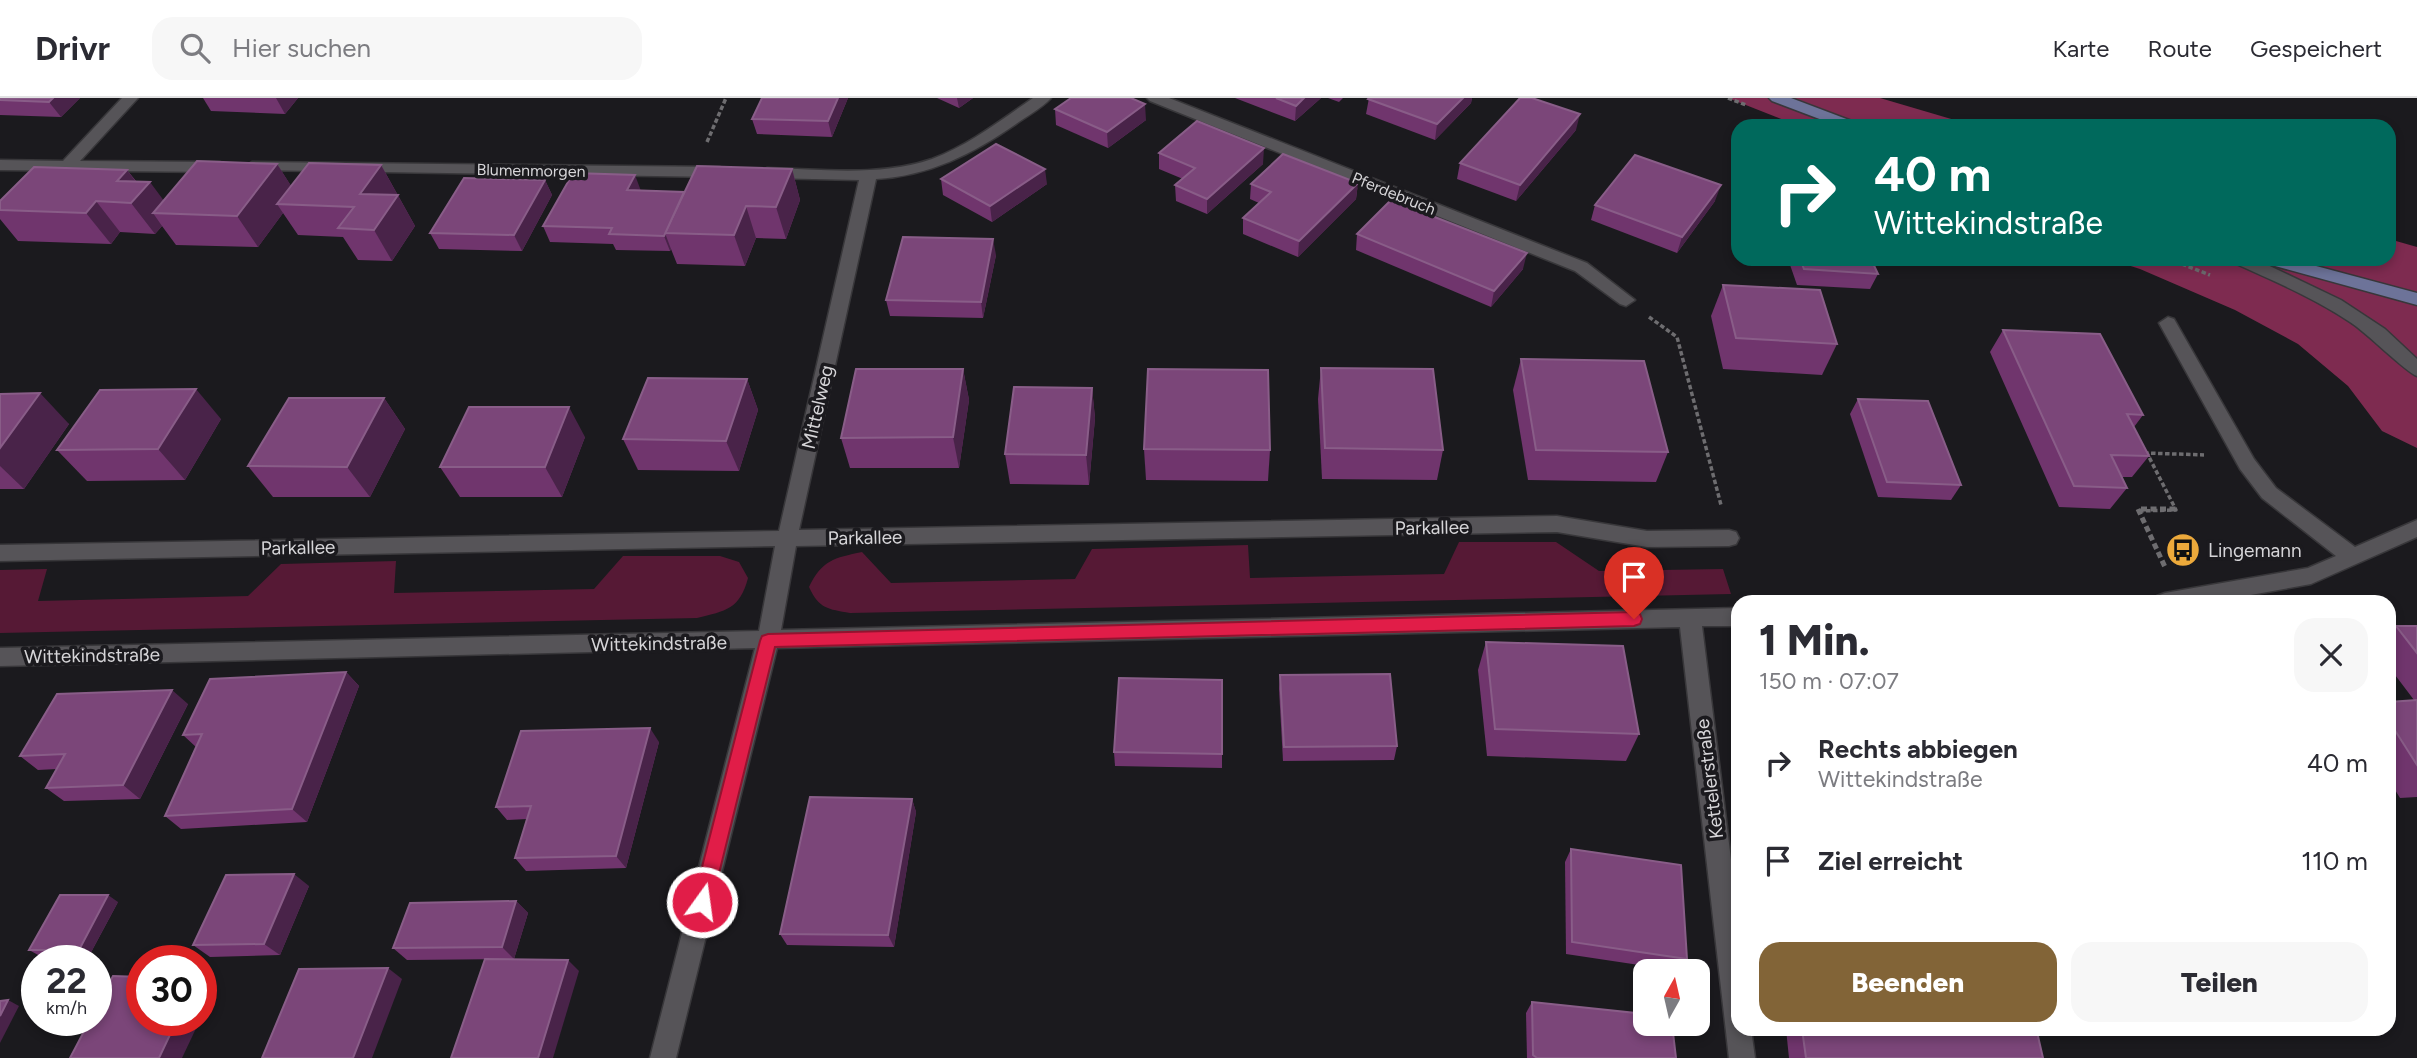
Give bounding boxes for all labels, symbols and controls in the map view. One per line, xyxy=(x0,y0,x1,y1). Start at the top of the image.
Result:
search box xyxy=(152,17,642,80)
text: Drivr xyxy=(35,29,110,68)
icon: search xyxy=(176,29,214,67)
text: Hier suchen xyxy=(232,32,371,64)
text: Karte xyxy=(2053,34,2109,63)
text: Route xyxy=(2147,34,2212,63)
text: Gespeichert xyxy=(2250,34,2382,63)
text: 40 m xyxy=(1874,144,1991,203)
icon: right xyxy=(1759,147,1850,238)
street label: Blumenmorgen xyxy=(476,160,586,181)
street label: Pferdebruch xyxy=(1349,168,1439,219)
text: Wittekindstraße xyxy=(1874,204,2103,242)
street label: Mittelweg xyxy=(797,363,838,451)
street label: Parkallee xyxy=(1394,515,1470,540)
street label: Parkallee xyxy=(827,525,903,550)
bus stop icon: Lingemann xyxy=(2164,531,2202,569)
street label: Parkallee xyxy=(260,535,336,560)
place label: Lingemann xyxy=(2208,539,2301,562)
pin xyxy=(1604,547,1664,619)
icon: arrive xyxy=(1615,558,1653,596)
text: 1 Min. xyxy=(1759,615,1870,666)
button: close xyxy=(2294,618,2368,692)
street label: Wittekindstraße xyxy=(591,631,727,656)
street label: Wittekindstraße xyxy=(24,643,160,668)
text: 150 m · 07:07 xyxy=(1759,667,1899,695)
street label: Kettelerstraße xyxy=(1691,718,1728,840)
text: Rechts abbiegen xyxy=(1818,733,2018,765)
icon: right xyxy=(1759,744,1797,782)
text: 40 m xyxy=(2307,747,2368,779)
text: Wittekindstraße xyxy=(1818,765,1983,793)
icon: arrive xyxy=(1759,842,1797,880)
text: Ziel erreicht xyxy=(1818,845,1963,877)
text: 110 m xyxy=(2301,845,2368,877)
position arrow xyxy=(665,865,739,939)
button: Beenden xyxy=(1759,942,2057,1022)
button: Teilen xyxy=(2071,942,2368,1022)
speed limit sign: 30 xyxy=(126,945,217,1036)
north arrow xyxy=(1633,959,1710,1036)
map controls xyxy=(1633,959,1710,1036)
text: 22 xyxy=(46,960,87,1002)
text: km/h xyxy=(46,997,87,1019)

